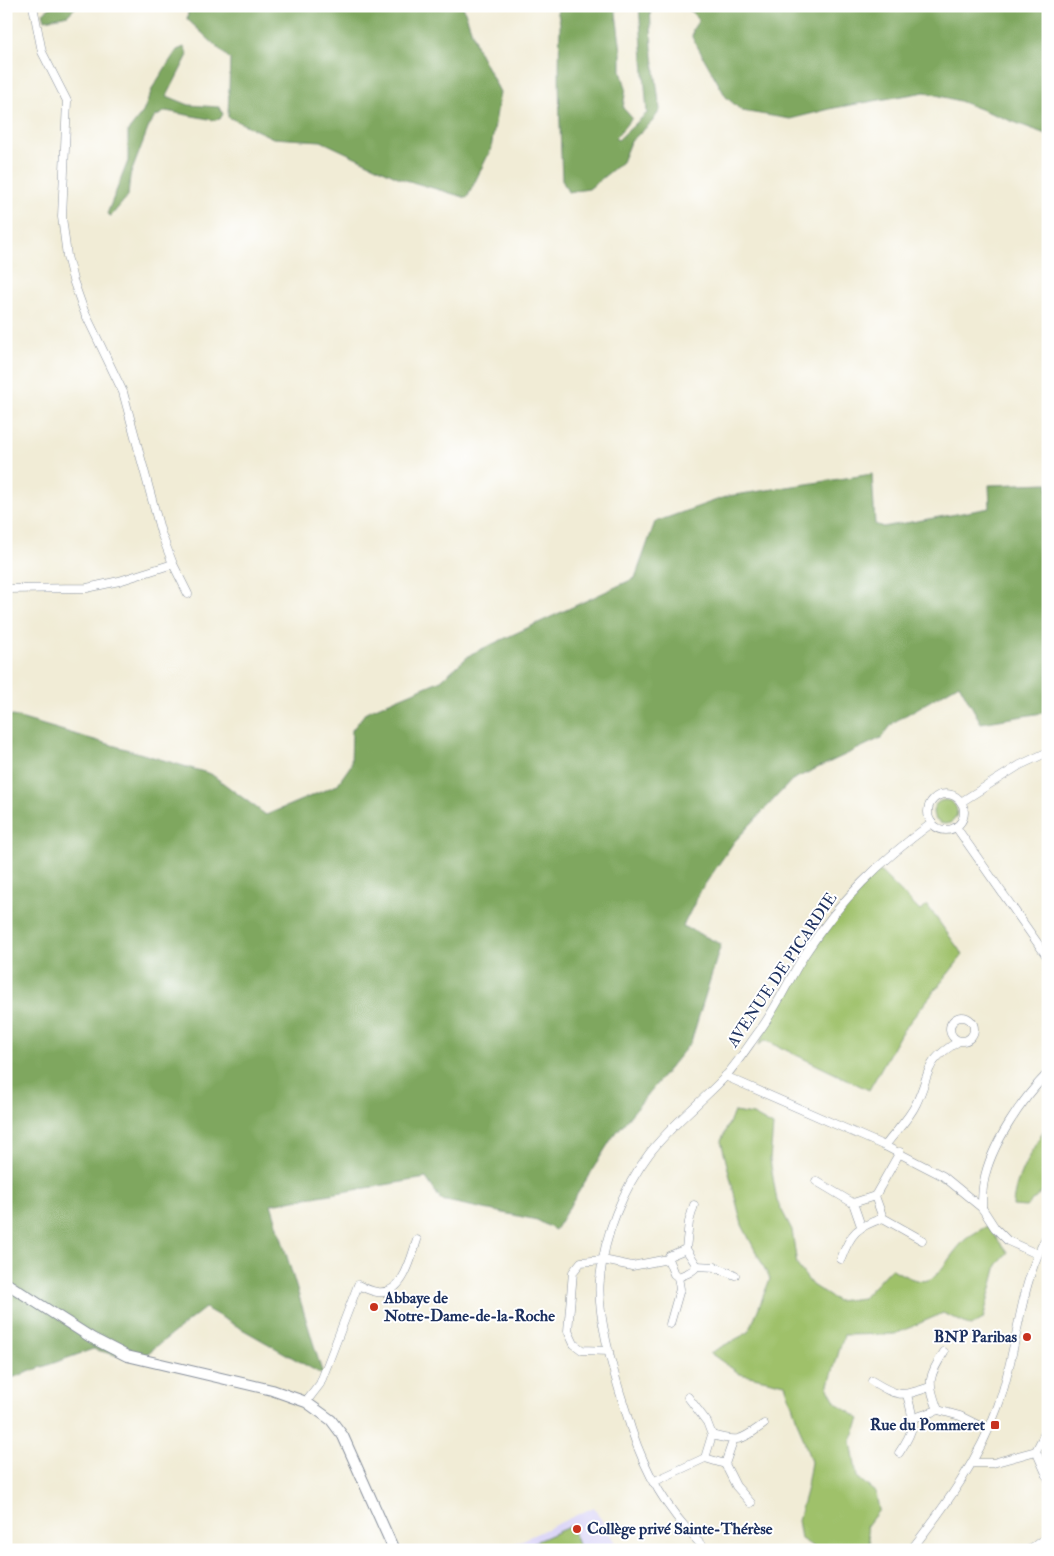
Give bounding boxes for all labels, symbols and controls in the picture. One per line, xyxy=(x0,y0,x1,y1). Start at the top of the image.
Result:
street label: AVENUE DE PICARDIE xyxy=(722,889,841,1052)
place label: Abbaye de Notre-Dame-de-la-Roche xyxy=(383,1288,555,1326)
marker: Abbaye de Notre-Dame-de-la-Roche xyxy=(368,1301,380,1313)
place label: BNP Paribas xyxy=(934,1327,1018,1347)
marker: BNP Paribas xyxy=(1021,1331,1033,1343)
place label: Rue du Pommeret xyxy=(870,1415,986,1435)
marker: Rue du Pommeret xyxy=(989,1419,1001,1431)
place label: Collège privé Sainte-Thérèse xyxy=(587,1519,773,1540)
marker: Collège privé Sainte-Thérèse xyxy=(571,1523,583,1535)

